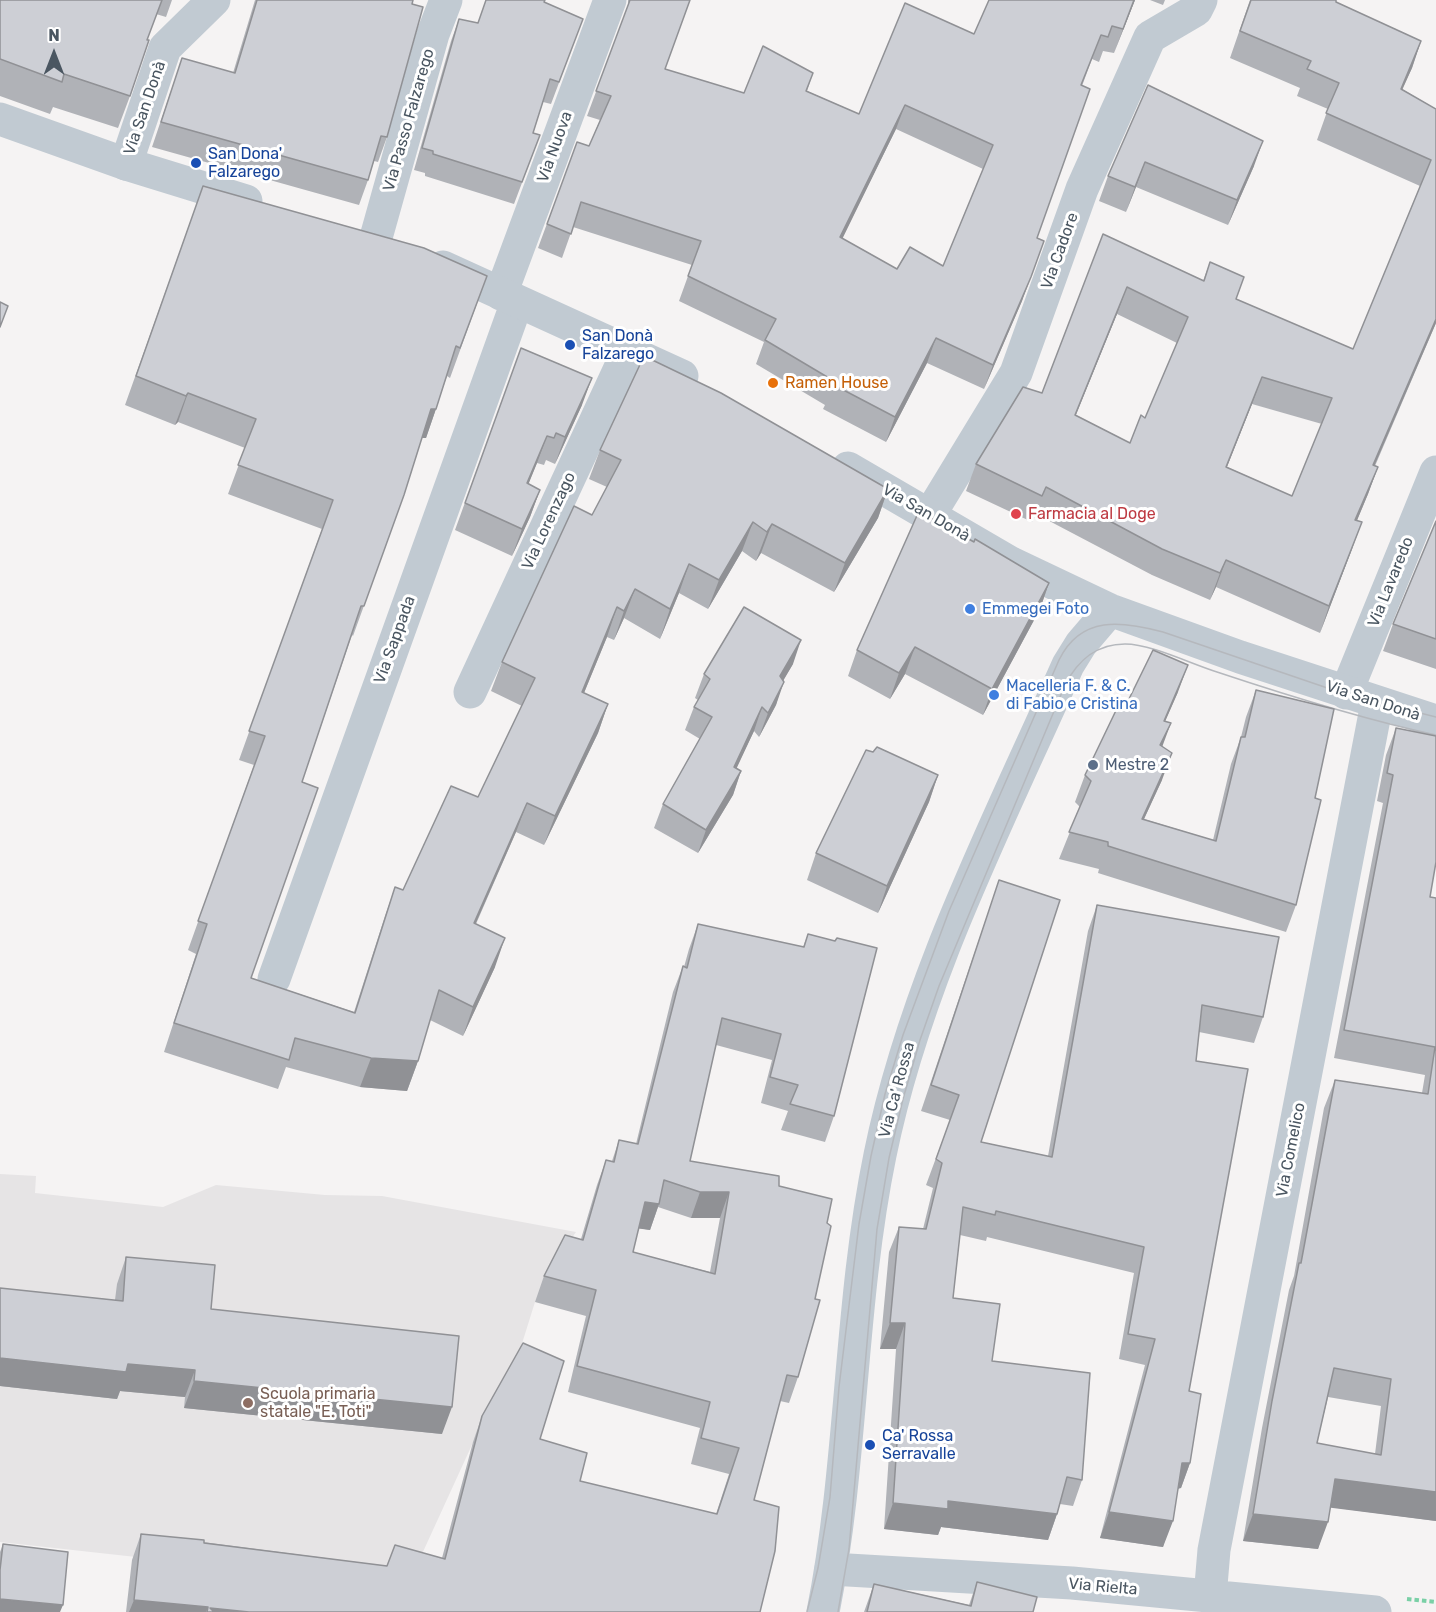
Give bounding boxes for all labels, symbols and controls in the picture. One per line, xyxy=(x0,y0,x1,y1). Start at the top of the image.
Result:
north arrow xyxy=(24,24,84,84)
text: N xyxy=(48,26,60,45)
street label: Via Passo Falzarego xyxy=(379,46,439,194)
street label: Via San Donà xyxy=(120,58,170,158)
street label: Via Nuova xyxy=(533,109,577,185)
place label: San Dona' Falzarego xyxy=(208,144,282,182)
marker: San Dona' Falzarego xyxy=(189,156,203,170)
street label: Via Cadore xyxy=(1037,210,1083,292)
place label: San Donà Falzarego xyxy=(582,326,654,364)
marker: San Donà Falzarego xyxy=(563,338,577,352)
place label: Ramen House xyxy=(785,373,888,393)
marker: Ramen House xyxy=(766,376,780,390)
street label: Via Lorenzago xyxy=(518,469,580,573)
street label: Via San Donà xyxy=(879,480,973,546)
place label: Farmacia al Doge xyxy=(1028,504,1156,524)
marker: Farmacia al Doge xyxy=(1009,507,1023,521)
street label: Via Lavaredo xyxy=(1364,534,1418,630)
street label: Via Sappada xyxy=(370,593,420,687)
place label: Emmegei Foto xyxy=(982,599,1089,619)
marker: Emmegei Foto xyxy=(963,602,977,616)
place label: Macelleria F. & C. di Fabio e Cristina xyxy=(1006,676,1138,714)
street label: Via San Donà xyxy=(1323,677,1423,725)
marker: Macelleria F. & C. di Fabio e Cristina xyxy=(987,688,1001,702)
place label: Mestre 2 xyxy=(1105,755,1169,775)
marker: Mestre 2 xyxy=(1086,758,1100,772)
street label: Via Ca' Rossa xyxy=(875,1040,919,1140)
street label: Via Comelico xyxy=(1272,1101,1310,1199)
place label: Scuola primaria statale "E. Toti" xyxy=(260,1384,376,1422)
marker: Scuola primaria statale "E. Toti" xyxy=(241,1396,255,1410)
place label: Ca' Rossa Serravalle xyxy=(882,1426,956,1464)
marker: Ca' Rossa Serravalle xyxy=(863,1438,877,1452)
street label: Via Rielta xyxy=(1068,1574,1138,1600)

